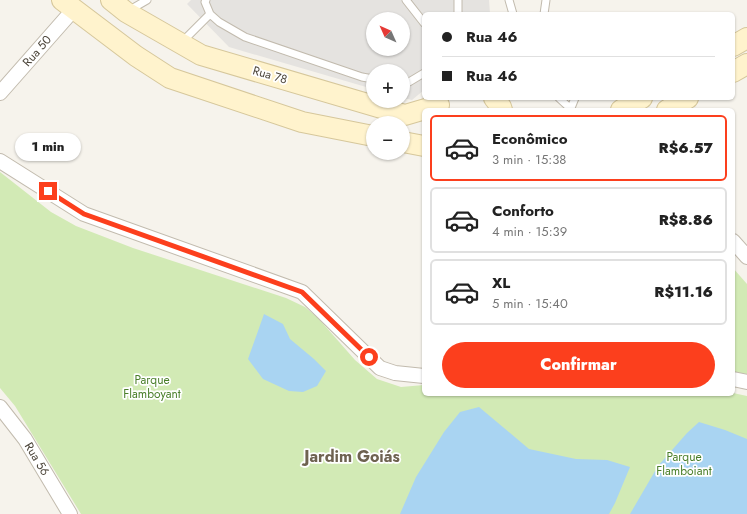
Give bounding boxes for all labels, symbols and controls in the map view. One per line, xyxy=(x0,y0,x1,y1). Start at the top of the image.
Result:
north arrow xyxy=(366,12,410,56)
map controls xyxy=(366,12,410,160)
text: Rua 46 xyxy=(466,26,517,48)
street label: Rua 50 xyxy=(18,31,56,71)
street label: Rua 78 xyxy=(251,61,289,89)
button: + xyxy=(366,64,410,108)
text: Rua 46 xyxy=(466,65,517,87)
button: − xyxy=(366,116,410,160)
text: Econômico xyxy=(492,128,567,150)
icon: car xyxy=(444,130,480,166)
callout: 1 min xyxy=(15,133,81,161)
text: 1 min xyxy=(32,137,64,156)
text: R$6.57 xyxy=(659,137,713,159)
text: 3 min · 15:38 xyxy=(492,150,566,169)
route end xyxy=(39,182,57,200)
text: Conforto xyxy=(492,200,554,222)
icon: car xyxy=(444,202,480,238)
text: R$8.86 xyxy=(659,209,713,231)
text: 4 min · 15:39 xyxy=(492,222,567,241)
text: XL xyxy=(492,272,510,294)
icon: car xyxy=(444,274,480,310)
text: R$11.16 xyxy=(654,281,713,303)
text: 5 min · 15:40 xyxy=(492,294,568,313)
button: Confirmar xyxy=(442,342,715,388)
route start xyxy=(360,348,378,366)
park label: Parque Flamboyant xyxy=(123,371,181,403)
street label: Rua 56 xyxy=(20,439,54,479)
district label: Jardim Goiás xyxy=(301,445,400,468)
park label: Parque Flamboiant xyxy=(656,448,712,480)

